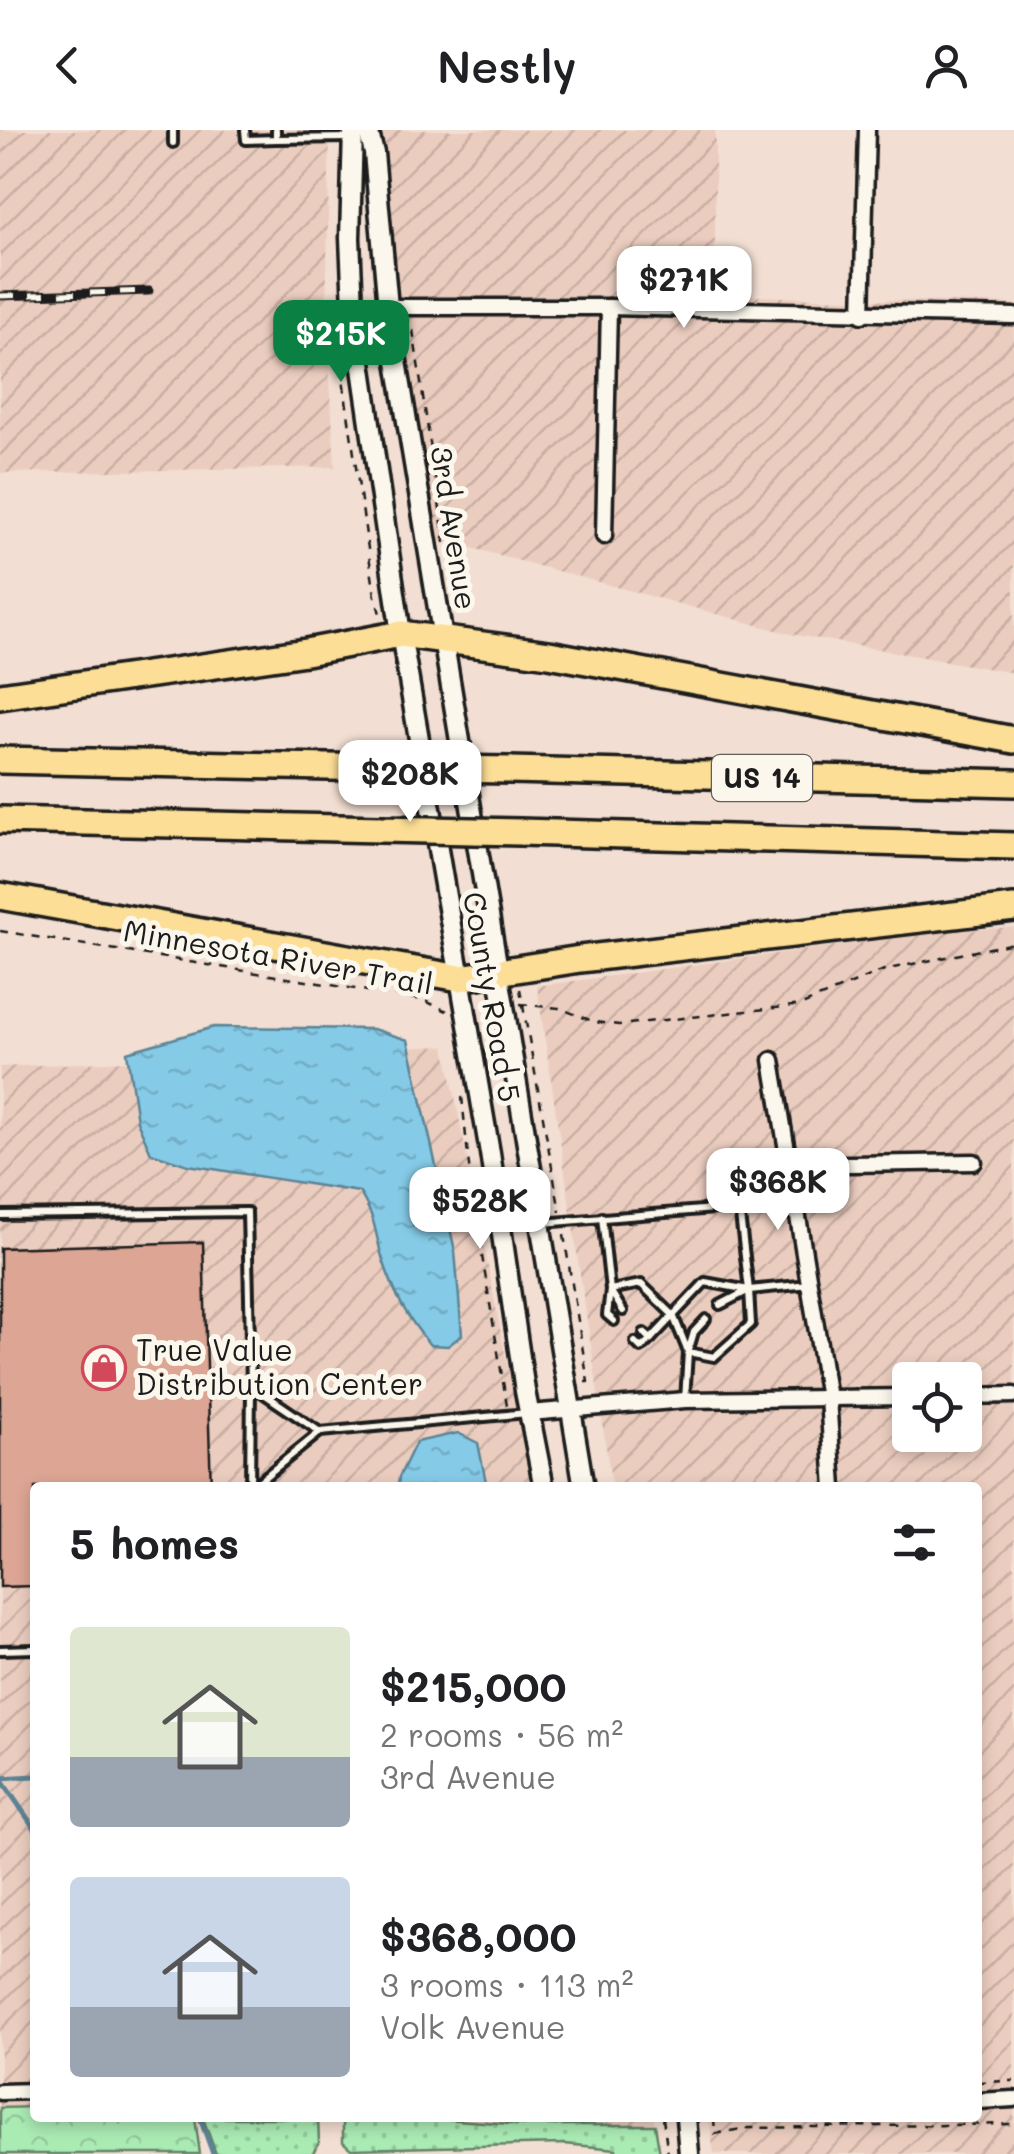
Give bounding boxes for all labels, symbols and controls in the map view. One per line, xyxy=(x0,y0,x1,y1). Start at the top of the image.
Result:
text: Nestly xyxy=(437,36,577,94)
icon: back xyxy=(40,38,95,93)
icon: person xyxy=(919,38,974,93)
pin: $271K xyxy=(614,246,754,331)
text: $271K xyxy=(639,257,729,299)
pin: $215K xyxy=(271,300,411,385)
text: $215K xyxy=(295,311,387,353)
street label: 3rd Avenue xyxy=(422,443,488,612)
pin: $208K xyxy=(340,740,480,825)
text: $208K xyxy=(360,751,460,793)
road number: US 14 xyxy=(712,755,812,801)
street label: County Road 5 xyxy=(455,889,531,1105)
street label: Minnesota River Trail xyxy=(121,909,436,1003)
pin: $368K xyxy=(708,1148,848,1233)
text: $368K xyxy=(728,1159,828,1201)
pin: $528K xyxy=(410,1167,550,1252)
text: $528K xyxy=(431,1178,529,1220)
place label: True Value Distribution Center xyxy=(136,1329,423,1403)
shop icon: True Value Distribution Center xyxy=(81,1345,127,1391)
map controls xyxy=(892,1362,982,1452)
button: locate xyxy=(892,1362,982,1452)
text: 5 homes xyxy=(70,1515,239,1570)
icon: filters xyxy=(887,1515,942,1570)
text: $215,000 xyxy=(380,1658,566,1713)
icon: home xyxy=(150,1667,270,1787)
text: 2 rooms · 56 m² xyxy=(380,1713,623,1755)
text: 3rd Avenue xyxy=(380,1755,556,1797)
text: $368,000 xyxy=(380,1908,577,1963)
icon: home xyxy=(150,1917,270,2037)
text: 3 rooms · 113 m² xyxy=(380,1963,634,2005)
text: Volk Avenue xyxy=(380,2005,566,2047)

